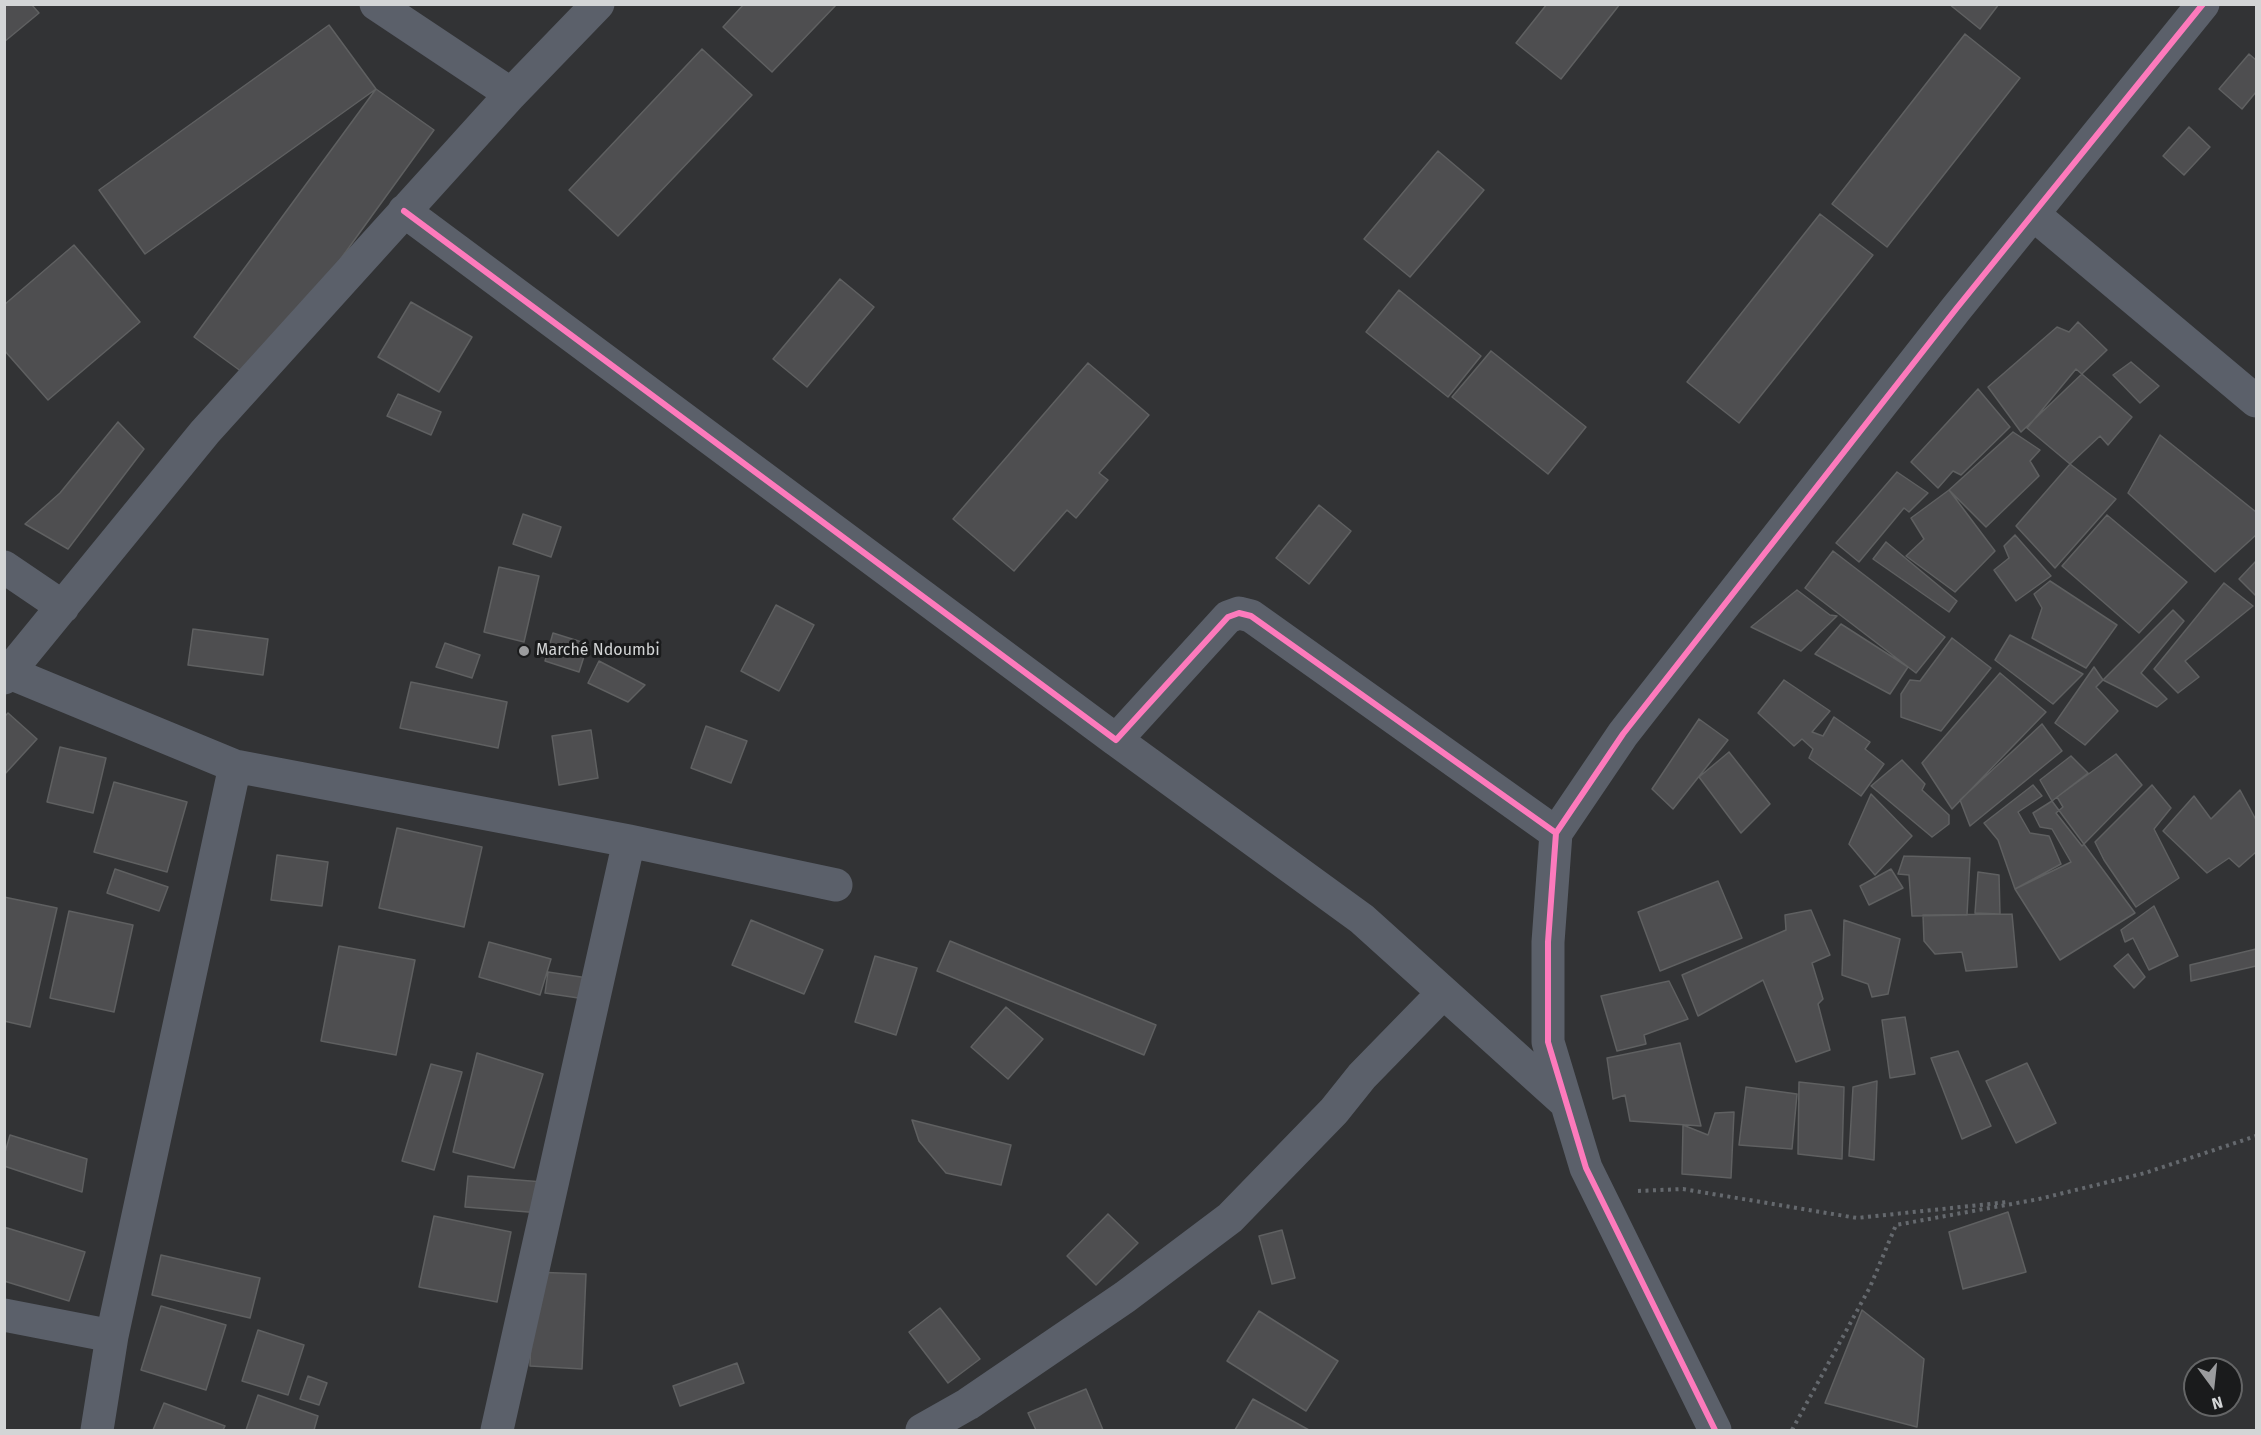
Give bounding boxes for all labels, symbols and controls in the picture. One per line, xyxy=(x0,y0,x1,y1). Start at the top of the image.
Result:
place label: Marché Ndoumbi xyxy=(536,641,660,661)
marker: Marché Ndoumbi xyxy=(517,644,531,658)
north arrow xyxy=(2183,1357,2243,1417)
text: N xyxy=(2210,1392,2225,1413)

